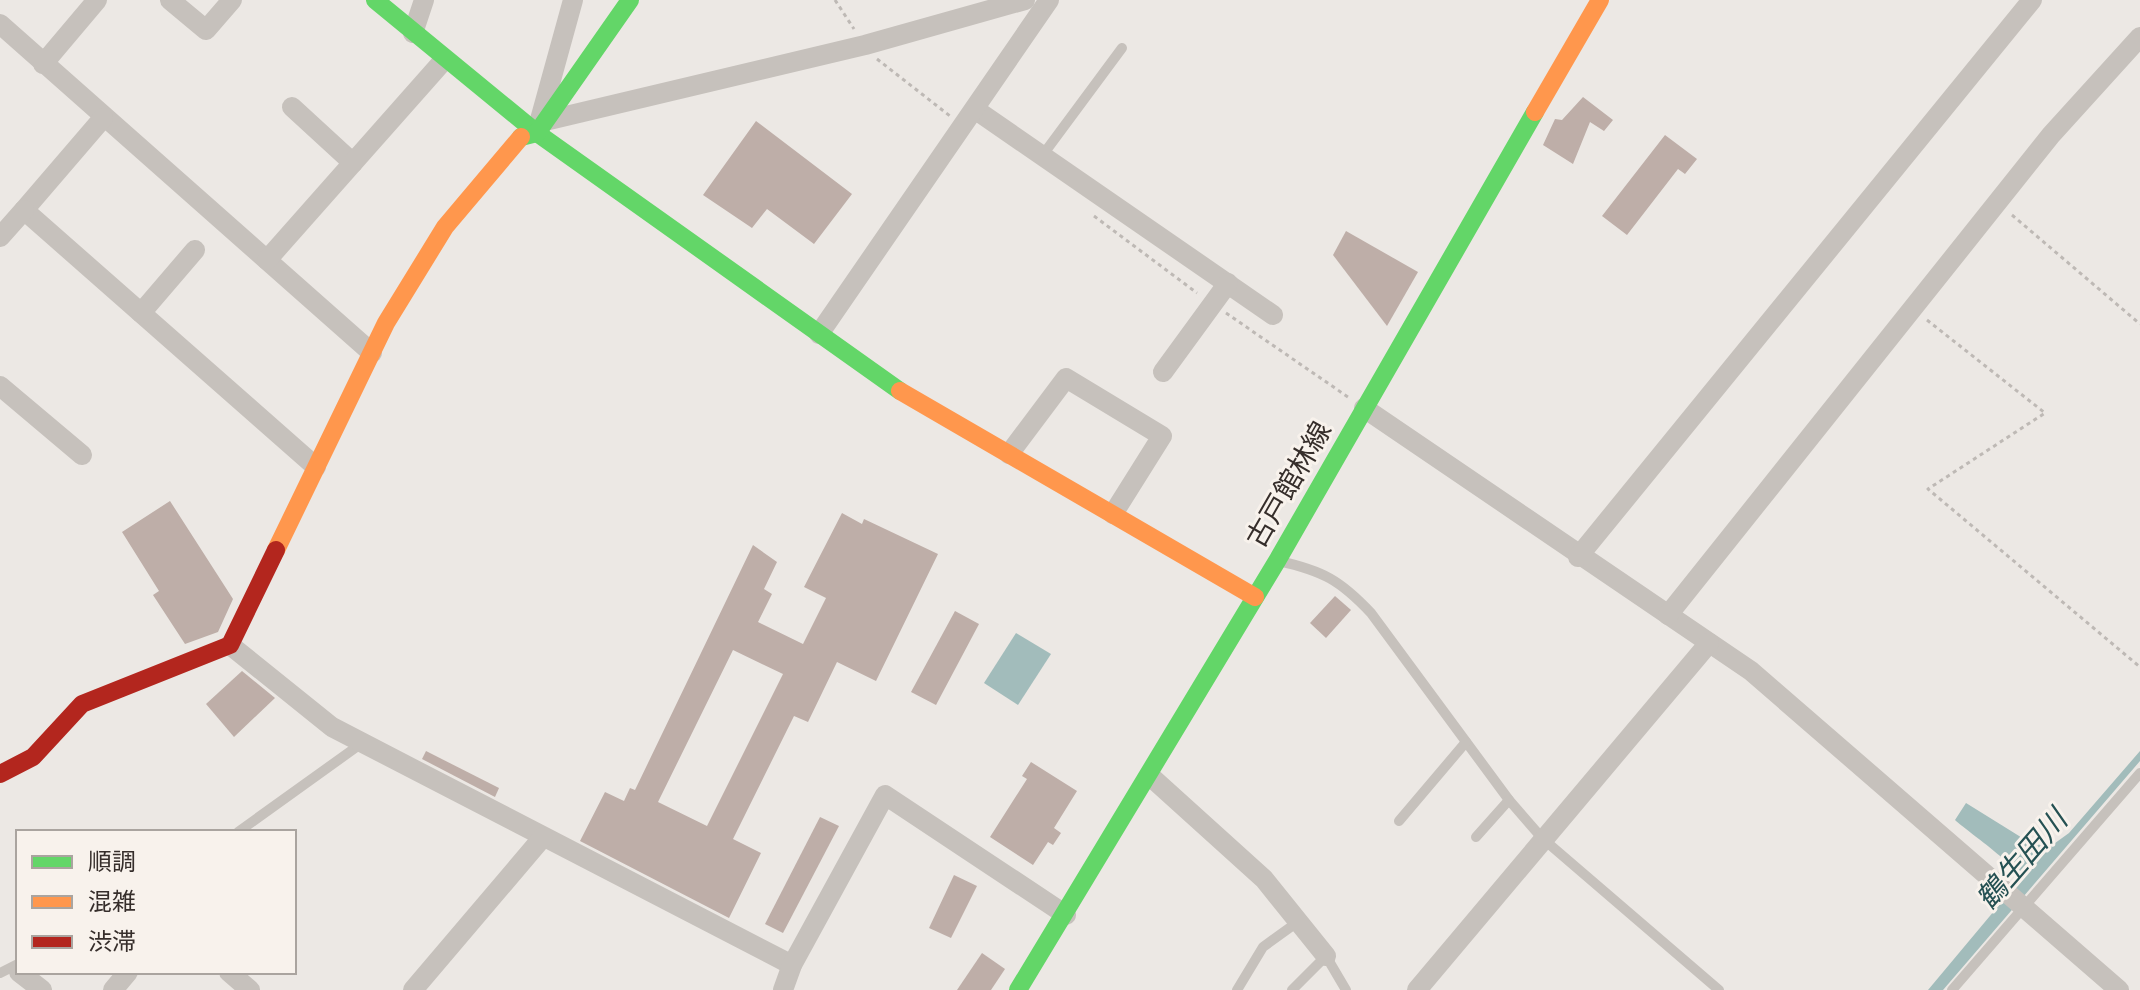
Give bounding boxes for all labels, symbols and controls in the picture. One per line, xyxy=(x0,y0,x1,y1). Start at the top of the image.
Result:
street label: 古戸館林線 xyxy=(1239,415,1337,553)
water label: 鶴生田川 xyxy=(1968,800,2076,916)
legend xyxy=(16,830,296,974)
text: 順調 xyxy=(88,846,136,875)
text: 混雑 xyxy=(88,886,136,915)
text: 渋滞 xyxy=(88,926,136,955)

